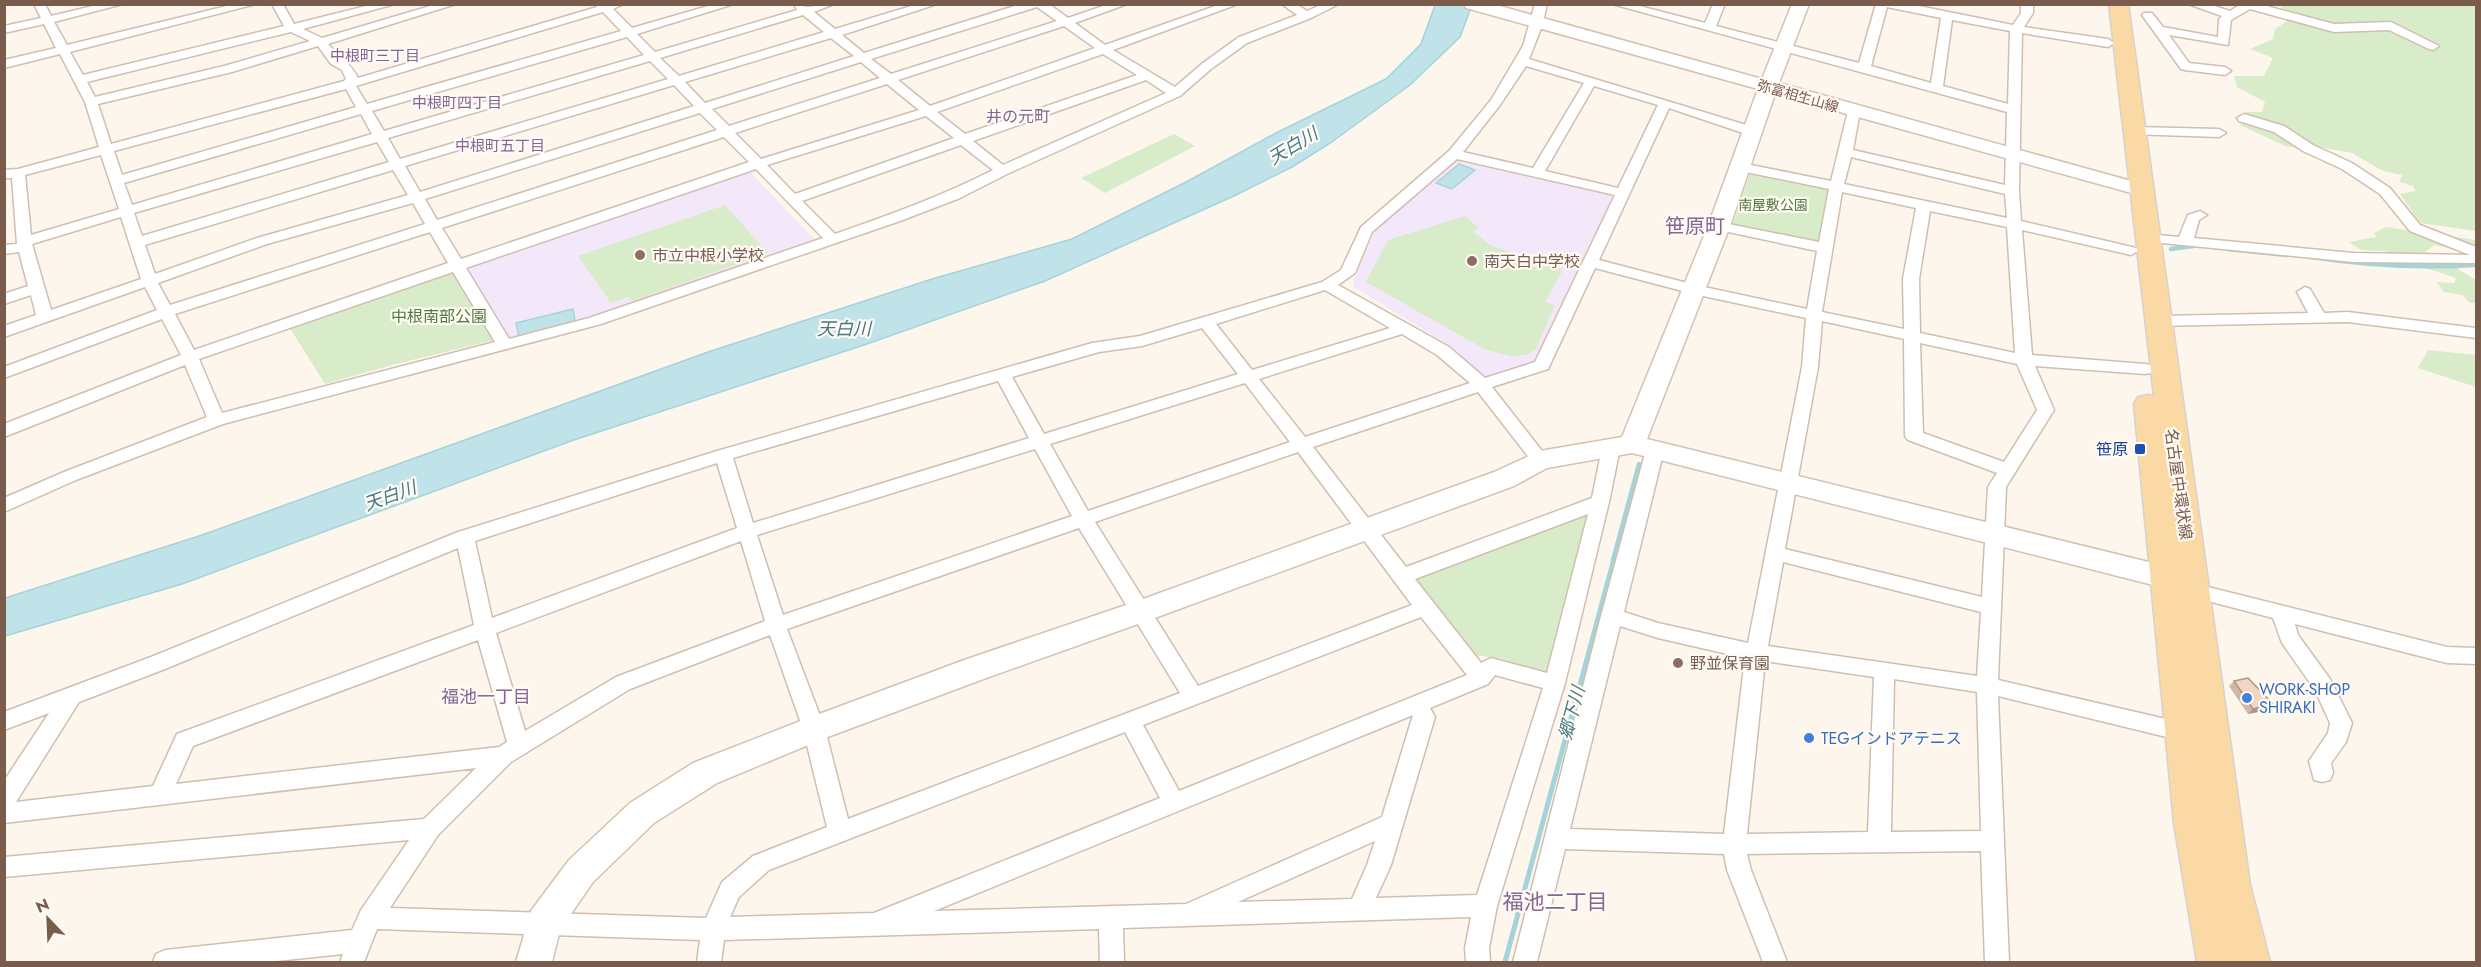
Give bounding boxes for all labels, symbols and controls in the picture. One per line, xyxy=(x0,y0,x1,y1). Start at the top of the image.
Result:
district label: 中根町三丁目 xyxy=(330,45,420,67)
street label: 弥富相生山線 xyxy=(1755,75,1841,117)
district label: 中根町四丁目 xyxy=(412,92,502,114)
district label: 井の元町 xyxy=(986,105,1050,128)
water label: 天白川 xyxy=(1263,120,1325,171)
district label: 中根町五丁目 xyxy=(455,135,545,157)
park label: 南屋敷公園 xyxy=(1738,195,1808,215)
district label: 笹原町 xyxy=(1665,212,1725,241)
place label: 市立中根小学校 xyxy=(652,244,764,267)
marker: 市立中根小学校 xyxy=(633,248,647,262)
place label: 南天白中学校 xyxy=(1484,250,1580,273)
marker: 南天白中学校 xyxy=(1465,254,1479,268)
park label: 中根南部公園 xyxy=(391,305,487,328)
water label: 天白川 xyxy=(817,316,873,342)
street label: 名古屋中環状線 xyxy=(2159,427,2198,541)
place label: 笹原 xyxy=(2096,438,2128,461)
marker: 笹原 xyxy=(2133,442,2147,456)
water label: 天白川 xyxy=(360,474,422,517)
place label: 野並保育園 xyxy=(1690,652,1770,675)
marker: 野並保育園 xyxy=(1671,656,1685,670)
place label: WORK-SHOP SHIRAKI xyxy=(2259,678,2350,719)
water label: 郷下川 xyxy=(1552,682,1592,742)
district label: 福池一丁目 xyxy=(441,684,531,710)
marker: WORK-SHOP SHIRAKI xyxy=(2240,691,2254,705)
place label: TEGインドアテニス xyxy=(1821,727,1962,750)
marker: TEGインドアテニス xyxy=(1802,731,1816,745)
district label: 福池二丁目 xyxy=(1503,887,1608,917)
north arrow xyxy=(18,889,78,949)
text: N xyxy=(32,893,53,919)

